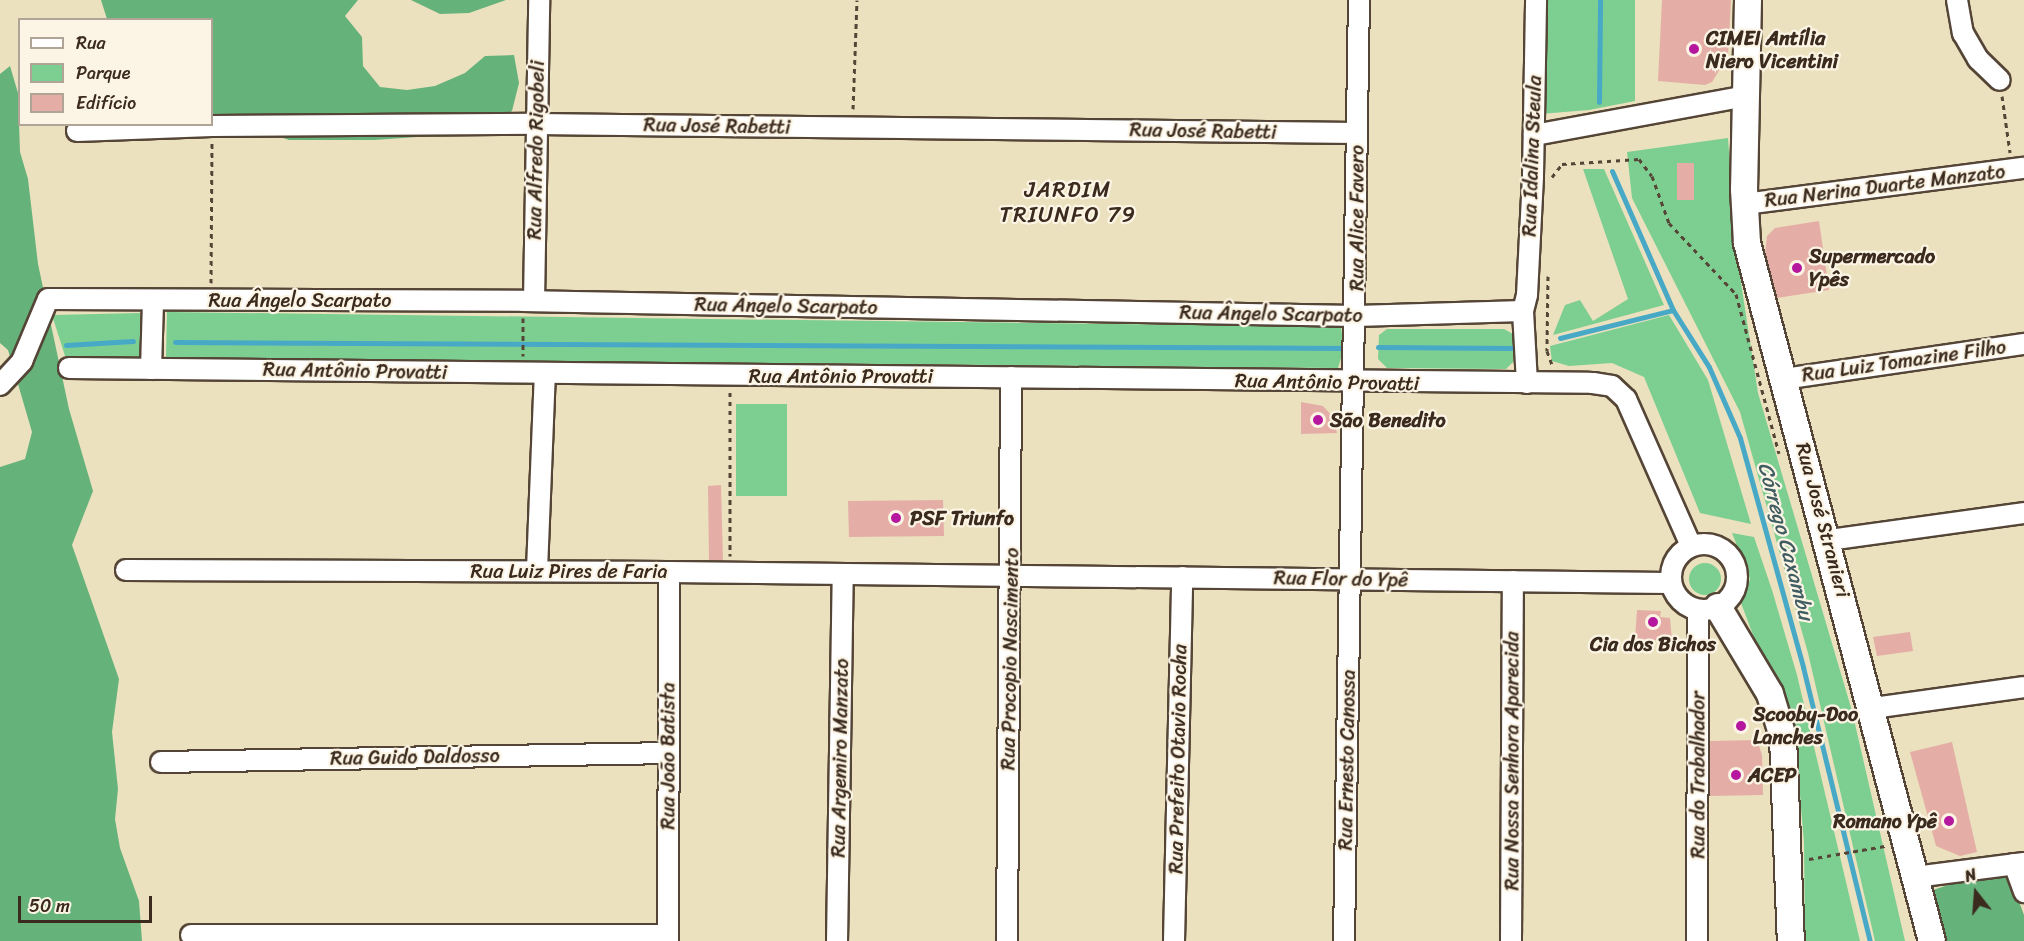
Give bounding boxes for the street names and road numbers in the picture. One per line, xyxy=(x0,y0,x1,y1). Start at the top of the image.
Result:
street label: Rua Alfredo Rigobeli xyxy=(522,60,550,240)
street label: Rua Idalina Steula xyxy=(1517,75,1547,237)
street label: Rua José Rabetti xyxy=(643,113,791,139)
street label: Rua José Rabetti xyxy=(1129,118,1277,144)
street label: Rua Alice Favero xyxy=(1345,145,1369,291)
street label: Rua Nerina Duarte Manzato xyxy=(1764,159,2006,213)
street label: Rua Ângelo Scarpato xyxy=(208,288,392,312)
street label: Rua Ângelo Scarpato xyxy=(694,292,878,320)
street label: Rua Ângelo Scarpato xyxy=(1179,300,1363,328)
street label: Rua Luiz Tomazine Filho xyxy=(1800,335,2008,387)
street label: Rua Antônio Provatti xyxy=(263,357,447,385)
street label: Rua Antônio Provatti xyxy=(749,364,933,388)
street label: Rua Antônio Provatti xyxy=(1235,368,1419,396)
street label: Rua José Stranieri xyxy=(1790,439,1856,601)
street label: Rua Procopio Nascimento xyxy=(996,547,1024,771)
street label: Rua Luiz Pires de Faria xyxy=(469,559,669,583)
street label: Rua Flor do Ypê xyxy=(1273,566,1409,592)
street label: Rua Nossa Senhora Aparecida xyxy=(1500,630,1524,892)
street label: Rua Prefeito Otavio Rocha xyxy=(1164,643,1192,875)
street label: Rua Argemiro Manzato xyxy=(826,658,854,858)
street label: Rua Ernesto Canossa xyxy=(1333,669,1361,851)
street label: Rua João Batista xyxy=(656,682,680,830)
street label: Rua do Trabalhador xyxy=(1686,691,1710,859)
street label: Rua Guido Daldosso xyxy=(331,744,499,770)

